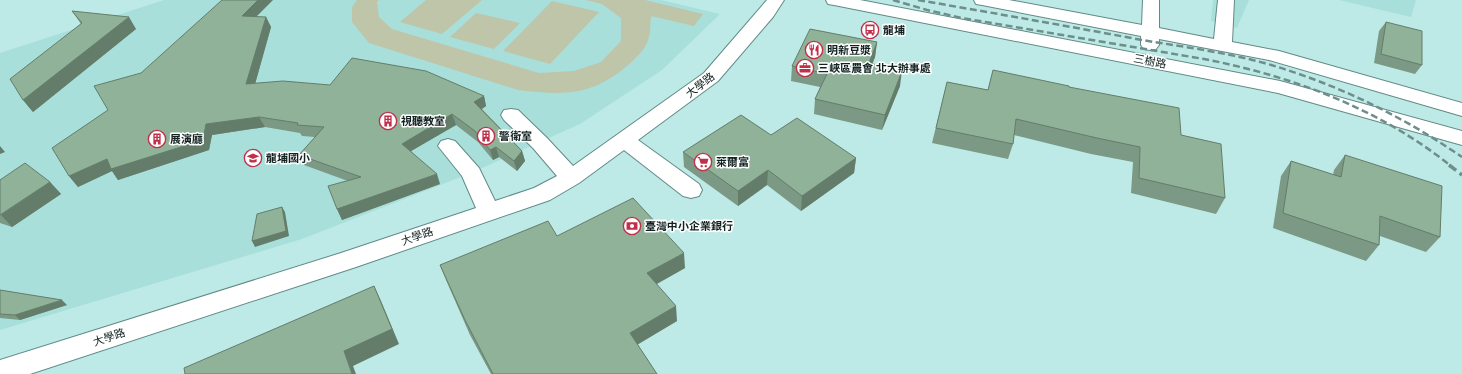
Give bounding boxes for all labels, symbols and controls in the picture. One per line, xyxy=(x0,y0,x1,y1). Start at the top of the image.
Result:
bus stop icon: 龍埔 xyxy=(860,20,880,40)
place label: 龍埔 xyxy=(883,23,905,37)
restaurant icon: 明新豆漿 xyxy=(804,40,824,60)
place label: 明新豆漿 xyxy=(827,43,871,57)
street label: 三樹路 xyxy=(1132,51,1168,71)
office icon: 三峽區農會 北大辦事處 xyxy=(795,58,815,78)
place label: 三峽區農會 北大辦事處 xyxy=(818,61,931,75)
street label: 大學路 xyxy=(683,69,717,101)
building icon: 視聽教室 xyxy=(378,111,398,131)
place label: 視聽教室 xyxy=(401,114,445,128)
building icon: 警衛室 xyxy=(476,126,496,146)
building icon: 展演廳 xyxy=(147,129,167,149)
place label: 警衛室 xyxy=(499,129,532,143)
place label: 展演廳 xyxy=(170,132,203,146)
school or university icon: 龍埔國小 xyxy=(243,148,263,168)
place label: 龍埔國小 xyxy=(266,151,310,165)
supermarket icon: 萊爾富 xyxy=(693,152,713,172)
place label: 萊爾富 xyxy=(716,155,749,169)
bank icon: 臺灣中小企業銀行 xyxy=(622,216,642,236)
place label: 臺灣中小企業銀行 xyxy=(645,219,733,233)
street label: 大學路 xyxy=(399,224,435,248)
street label: 大學路 xyxy=(91,325,127,349)

